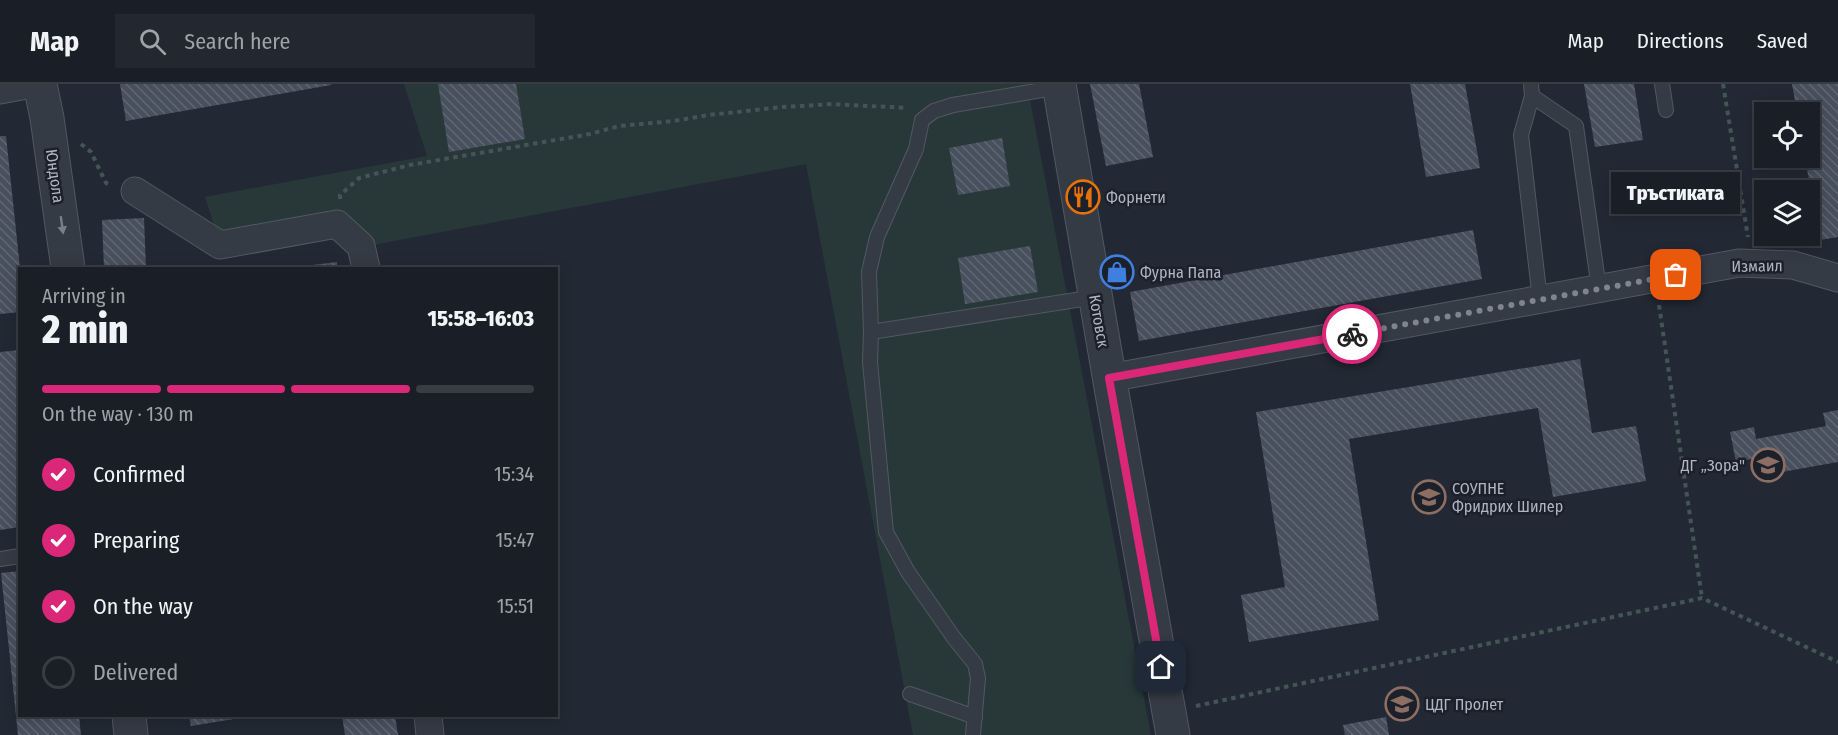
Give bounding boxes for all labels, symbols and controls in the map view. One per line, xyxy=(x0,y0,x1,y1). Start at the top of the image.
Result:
search box xyxy=(115,14,535,68)
text: Map xyxy=(30,25,79,58)
icon: search xyxy=(136,25,169,58)
text: Search here xyxy=(184,28,290,55)
text: Map xyxy=(1567,28,1604,54)
text: Directions xyxy=(1637,28,1724,54)
text: Saved xyxy=(1757,28,1808,54)
map controls xyxy=(1754,102,1820,246)
button: locate xyxy=(1754,102,1820,168)
street label: Юндола xyxy=(42,148,68,204)
callout: Тръстиката xyxy=(1612,173,1740,215)
restaurant icon: Форнети xyxy=(1065,179,1101,215)
button: layers xyxy=(1754,180,1820,246)
text: Тръстиката xyxy=(1627,181,1724,205)
place label: Форнети xyxy=(1106,188,1166,207)
one-way arrow xyxy=(57,215,67,234)
pin xyxy=(1650,249,1701,300)
shop icon: Фурна Папа xyxy=(1099,254,1135,290)
street label: Измаил xyxy=(1731,256,1783,276)
icon: bag xyxy=(1659,258,1692,291)
place label: Фурна Папа xyxy=(1140,263,1222,282)
text: Arriving in xyxy=(42,284,126,308)
street label: Котовск xyxy=(1085,293,1113,349)
courier xyxy=(1322,304,1382,364)
text: 15:58–16:03 xyxy=(428,305,534,332)
text: 2 min xyxy=(42,307,128,353)
icon: bike xyxy=(1336,318,1369,351)
text: On the way · 130 m xyxy=(42,402,194,426)
school or university icon: ДГ „Зора" xyxy=(1750,447,1786,483)
place label: ДГ „Зора" xyxy=(1680,456,1745,475)
icon: check xyxy=(42,458,75,491)
text: Confirmed xyxy=(93,461,186,488)
text: 15:34 xyxy=(494,462,534,486)
school or university icon: СОУПНЕ Фридрих Шилер xyxy=(1411,479,1447,515)
place label: СОУПНЕ Фридрих Шилер xyxy=(1452,479,1563,516)
icon: check xyxy=(42,524,75,557)
text: Preparing xyxy=(93,527,179,554)
text: 15:47 xyxy=(495,528,534,552)
icon: check xyxy=(42,590,75,623)
text: On the way xyxy=(93,593,193,620)
text: 15:51 xyxy=(497,594,534,618)
pin xyxy=(1135,641,1186,692)
icon: home xyxy=(1144,650,1177,683)
text: Delivered xyxy=(93,659,178,686)
school or university icon: ЦДГ Пролет xyxy=(1384,686,1420,722)
place label: ЦДГ Пролет xyxy=(1425,695,1504,714)

